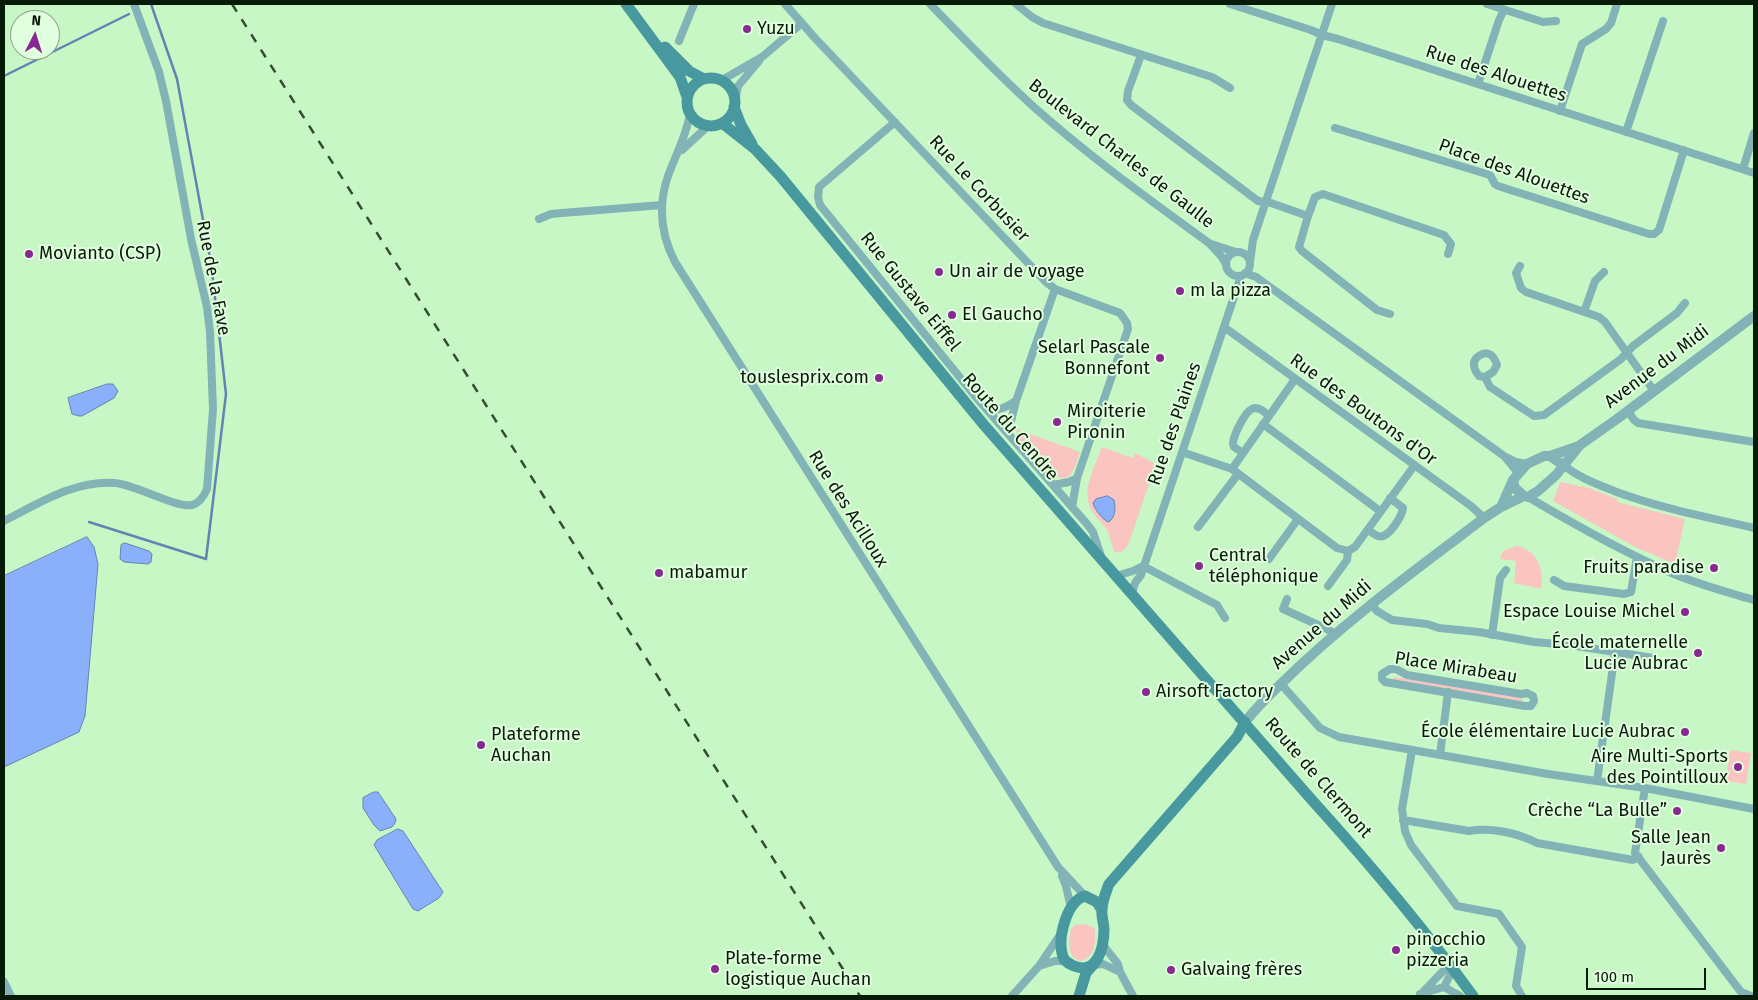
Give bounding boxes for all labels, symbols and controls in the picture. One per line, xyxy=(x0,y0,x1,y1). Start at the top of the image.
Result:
north arrow xyxy=(10,10,60,60)
text: N xyxy=(31,12,42,29)
place label: Yuzu xyxy=(757,18,795,40)
marker: Yuzu xyxy=(741,23,753,35)
street label: Rue des Alouettes xyxy=(1423,41,1569,107)
street label: Boulevard Charles de Gaulle xyxy=(1024,75,1218,233)
street label: Rue Le Corbusier xyxy=(924,131,1034,247)
street label: Place des Alouettes xyxy=(1436,135,1592,209)
street label: Rue de la Fave xyxy=(191,219,235,337)
street label: Rue Gustave Eiffel xyxy=(855,228,965,356)
place label: Movianto (CSP) xyxy=(39,243,161,265)
marker: Movianto (CSP) xyxy=(23,248,35,260)
place label: Un air de voyage xyxy=(949,261,1084,283)
marker: Un air de voyage xyxy=(933,266,945,278)
place label: m la pizza xyxy=(1190,280,1271,302)
marker: m la pizza xyxy=(1174,285,1186,297)
place label: El Gaucho xyxy=(962,304,1043,326)
marker: El Gaucho xyxy=(946,309,958,321)
street label: Avenue du Midi xyxy=(1600,321,1714,413)
place label: Selarl Pascale Bonnefont xyxy=(1038,337,1150,379)
street label: Rue des Boutons d'Or xyxy=(1285,349,1441,471)
marker: Selarl Pascale Bonnefont xyxy=(1154,352,1166,364)
street label: Rue des Plaines xyxy=(1144,360,1206,488)
place label: touslesprix.com xyxy=(740,367,869,389)
street label: Route du Cendre xyxy=(957,369,1063,485)
marker: touslesprix.com xyxy=(873,372,885,384)
place label: Miroiterie Pironin xyxy=(1067,401,1146,444)
marker: Miroiterie Pironin xyxy=(1051,416,1063,428)
street label: Rue des Acilloux xyxy=(803,447,893,571)
place label: Central téléphonique xyxy=(1209,545,1318,588)
place label: Fruits paradise xyxy=(1583,557,1704,579)
marker: Central téléphonique xyxy=(1193,560,1205,572)
place label: mabamur xyxy=(669,562,747,584)
marker: Fruits paradise xyxy=(1708,562,1720,574)
marker: mabamur xyxy=(653,567,665,579)
street label: Avenue du Midi xyxy=(1268,576,1376,674)
place label: Espace Louise Michel xyxy=(1503,601,1675,623)
marker: Espace Louise Michel xyxy=(1679,606,1691,618)
place label: École maternelle Lucie Aubrac xyxy=(1551,632,1688,674)
marker: École maternelle Lucie Aubrac xyxy=(1692,647,1704,659)
street label: Place Mirabeau xyxy=(1393,648,1519,688)
place label: Airsoft Factory xyxy=(1156,681,1273,703)
marker: Airsoft Factory xyxy=(1140,686,1152,698)
street label: Route de Clermont xyxy=(1260,713,1376,843)
place label: École élémentaire Lucie Aubrac xyxy=(1421,721,1675,743)
place label: Plateforme Auchan xyxy=(491,724,581,766)
marker: École élémentaire Lucie Aubrac xyxy=(1679,726,1691,738)
marker: Plateforme Auchan xyxy=(475,739,487,751)
place label: Aire Multi-Sports des Pointilloux xyxy=(1591,746,1728,789)
marker: Aire Multi-Sports des Pointilloux xyxy=(1732,761,1744,773)
place label: Crèche “La Bulle” xyxy=(1528,800,1667,822)
marker: Crèche “La Bulle” xyxy=(1671,805,1683,817)
place label: Salle Jean Jaurès xyxy=(1631,827,1711,870)
marker: Salle Jean Jaurès xyxy=(1715,842,1727,854)
place label: pinocchio pizzeria xyxy=(1406,929,1486,972)
marker: pinocchio pizzeria xyxy=(1390,944,1402,956)
place label: Plate-forme logistique Auchan xyxy=(725,948,871,991)
scale bar xyxy=(1588,958,1708,990)
place label: Galvaing frères xyxy=(1181,959,1302,981)
marker: Plate-forme logistique Auchan xyxy=(709,963,721,975)
marker: Galvaing frères xyxy=(1165,964,1177,976)
text: 100 m xyxy=(1594,968,1634,986)

